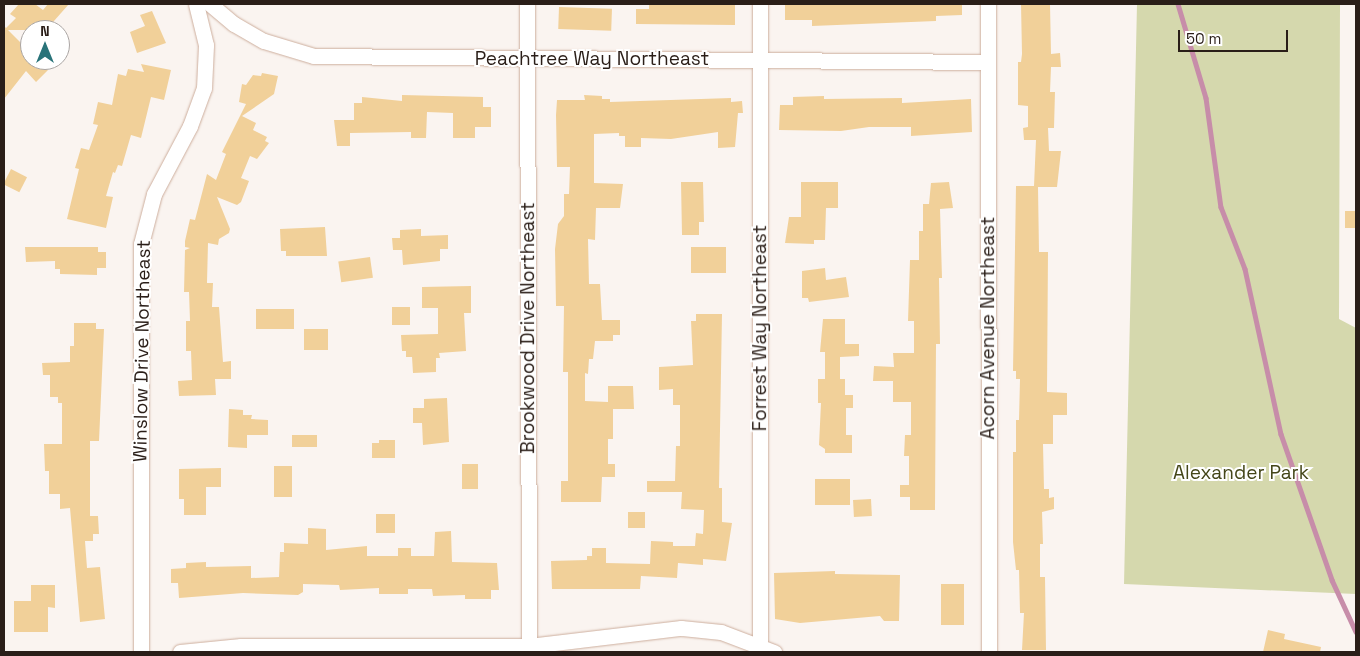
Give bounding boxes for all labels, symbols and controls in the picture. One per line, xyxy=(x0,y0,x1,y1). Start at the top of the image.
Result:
north arrow xyxy=(20,20,70,70)
scale bar xyxy=(1180,20,1290,52)
text: N xyxy=(40,22,50,40)
text: 50 m xyxy=(1186,29,1221,48)
street label: Peachtree Way Northeast xyxy=(475,48,709,70)
street label: Brookwood Drive Northeast xyxy=(517,202,539,454)
street label: Acorn Avenue Northeast xyxy=(977,216,999,440)
street label: Forrest Way Northeast xyxy=(749,225,771,431)
street label: Winslow Drive Northeast xyxy=(129,240,155,462)
park label: Alexander Park xyxy=(1173,462,1309,484)

